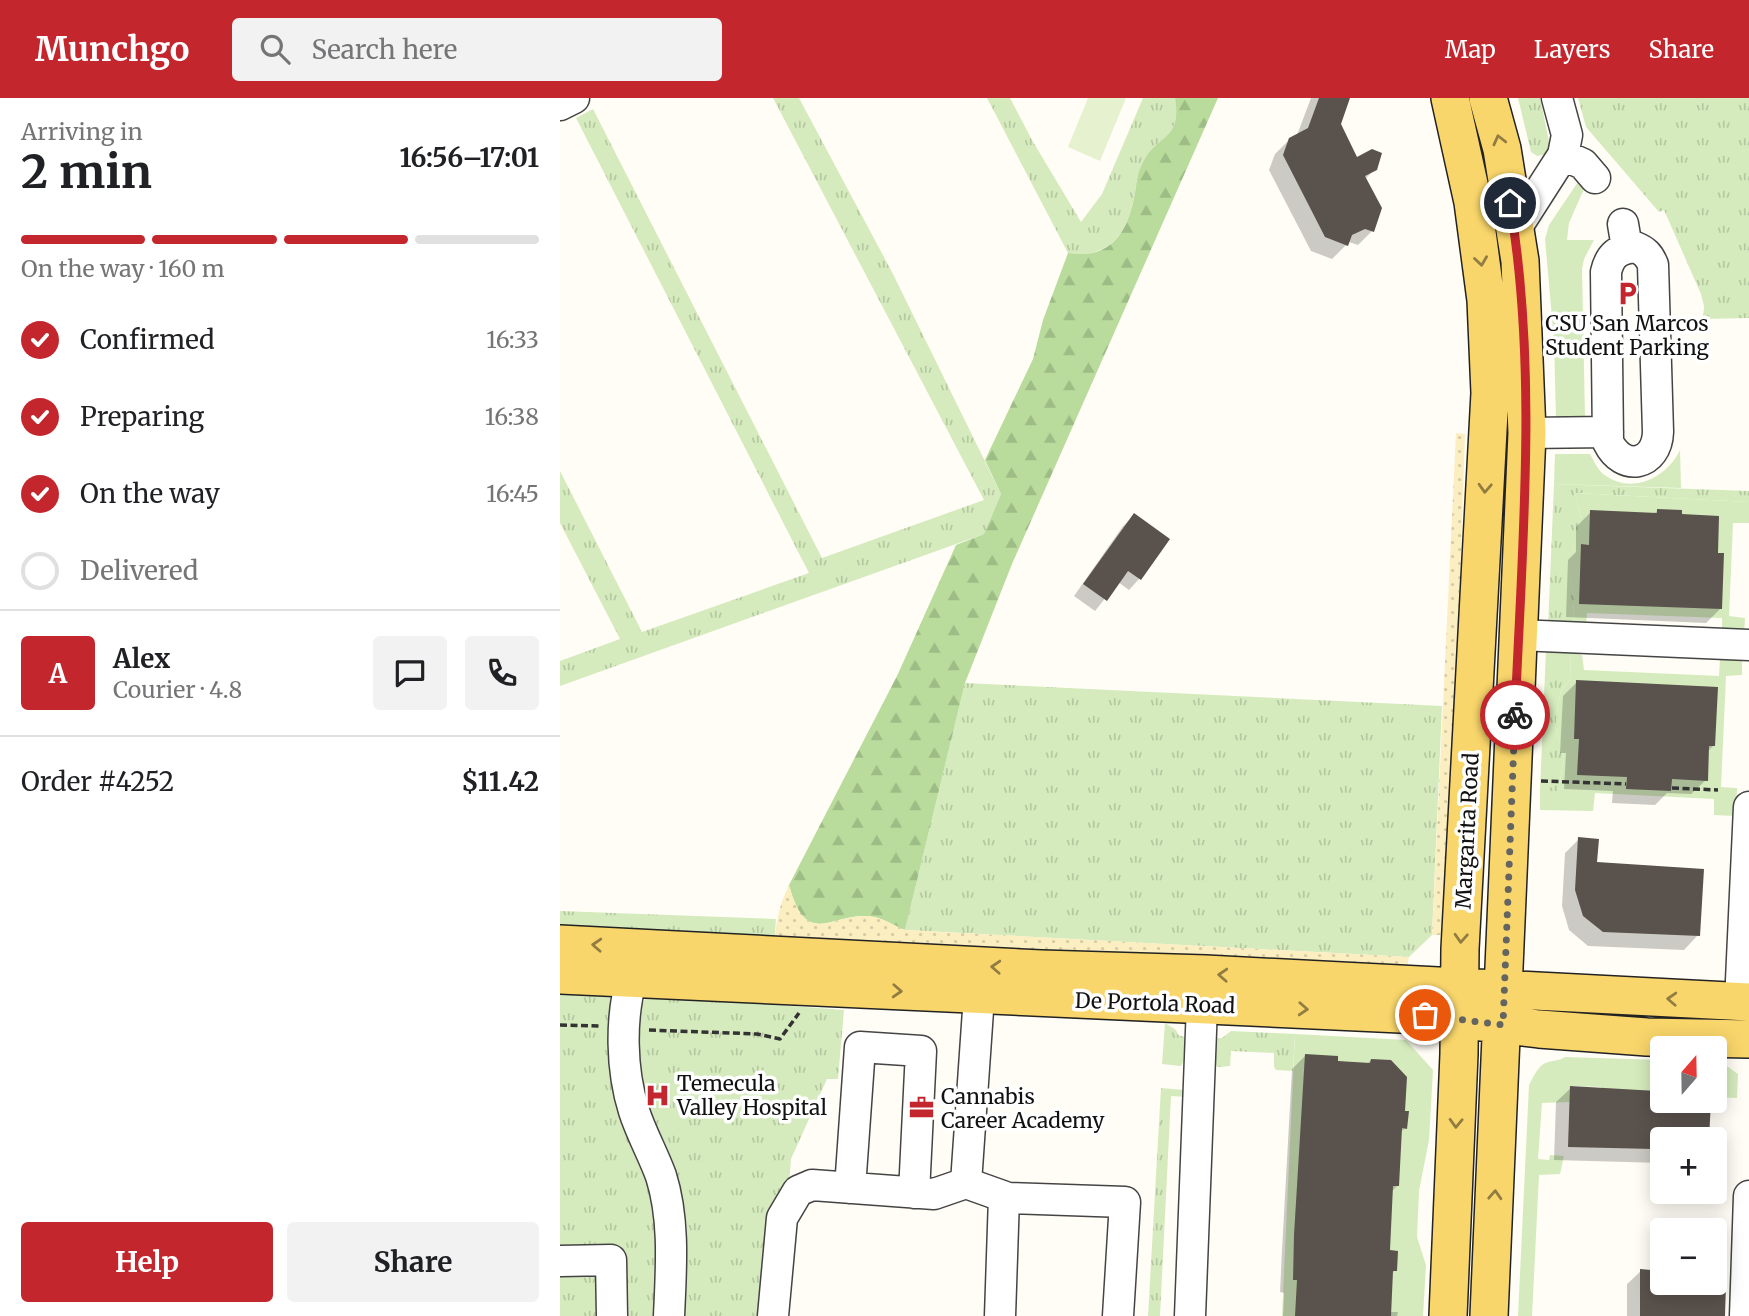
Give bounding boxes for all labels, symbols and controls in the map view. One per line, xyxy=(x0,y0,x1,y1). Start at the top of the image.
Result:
search box xyxy=(232,18,722,81)
text: Munchgo xyxy=(35,29,190,70)
icon: search xyxy=(256,30,294,68)
text: Search here xyxy=(312,33,457,66)
text: Map xyxy=(1445,34,1496,65)
text: Layers xyxy=(1534,34,1610,65)
text: Share xyxy=(1648,34,1714,65)
text: Arriving in xyxy=(21,117,143,146)
one-way arrow xyxy=(1493,134,1507,146)
text: 16:56–17:01 xyxy=(400,141,539,174)
text: 2 min xyxy=(21,143,152,201)
pin xyxy=(1480,173,1540,233)
icon: home xyxy=(1491,184,1529,222)
text: On the way · 160 m xyxy=(21,254,225,283)
one-way arrow xyxy=(1473,255,1488,267)
parking icon: CSU San Marcos Student Parking xyxy=(1613,280,1641,308)
place label: CSU San Marcos Student Parking xyxy=(1545,310,1709,361)
icon: check xyxy=(21,321,59,359)
text: Confirmed xyxy=(80,323,215,356)
text: 16:33 xyxy=(486,325,539,354)
icon: check xyxy=(21,398,59,436)
text: Preparing xyxy=(80,400,204,433)
text: 16:38 xyxy=(485,402,539,431)
icon: check xyxy=(21,475,59,513)
text: On the way xyxy=(80,477,220,510)
text: 16:45 xyxy=(486,479,539,508)
one-way arrow xyxy=(1478,483,1493,494)
text: Delivered xyxy=(80,554,199,587)
button: chat xyxy=(373,636,447,710)
button: phone xyxy=(465,636,539,710)
text: Alex xyxy=(113,642,170,675)
text: A xyxy=(49,657,67,690)
text: Courier · 4.8 xyxy=(113,675,242,704)
courier xyxy=(1480,680,1550,750)
icon: bike xyxy=(1496,696,1534,734)
street label: Margarita Road xyxy=(1449,752,1485,910)
text: Order #4252 xyxy=(21,765,174,798)
text: $11.42 xyxy=(461,765,539,798)
one-way arrow xyxy=(1454,933,1469,944)
one-way arrow xyxy=(592,938,603,953)
one-way arrow xyxy=(990,960,1001,975)
one-way arrow xyxy=(1217,968,1228,983)
one-way arrow xyxy=(892,984,903,999)
pin xyxy=(1395,985,1455,1045)
street label: De Portola Road xyxy=(1074,987,1236,1019)
one-way arrow xyxy=(1666,991,1677,1006)
icon: bag xyxy=(1406,996,1444,1034)
one-way arrow xyxy=(1298,1002,1309,1017)
north arrow xyxy=(1650,1036,1727,1113)
map controls xyxy=(1650,1036,1727,1295)
place label: Temecula Valley Hospital xyxy=(676,1070,827,1121)
hospital icon: Temecula Valley Hospital xyxy=(643,1081,671,1109)
place label: Cannabis Career Academy xyxy=(941,1083,1105,1134)
office icon: Cannabis Career Academy xyxy=(907,1094,935,1122)
one-way arrow xyxy=(1449,1117,1464,1128)
button: + xyxy=(1650,1127,1727,1204)
one-way arrow xyxy=(1487,1189,1502,1200)
button: − xyxy=(1650,1218,1727,1295)
button: Help xyxy=(21,1222,273,1302)
button: Share xyxy=(287,1222,539,1302)

